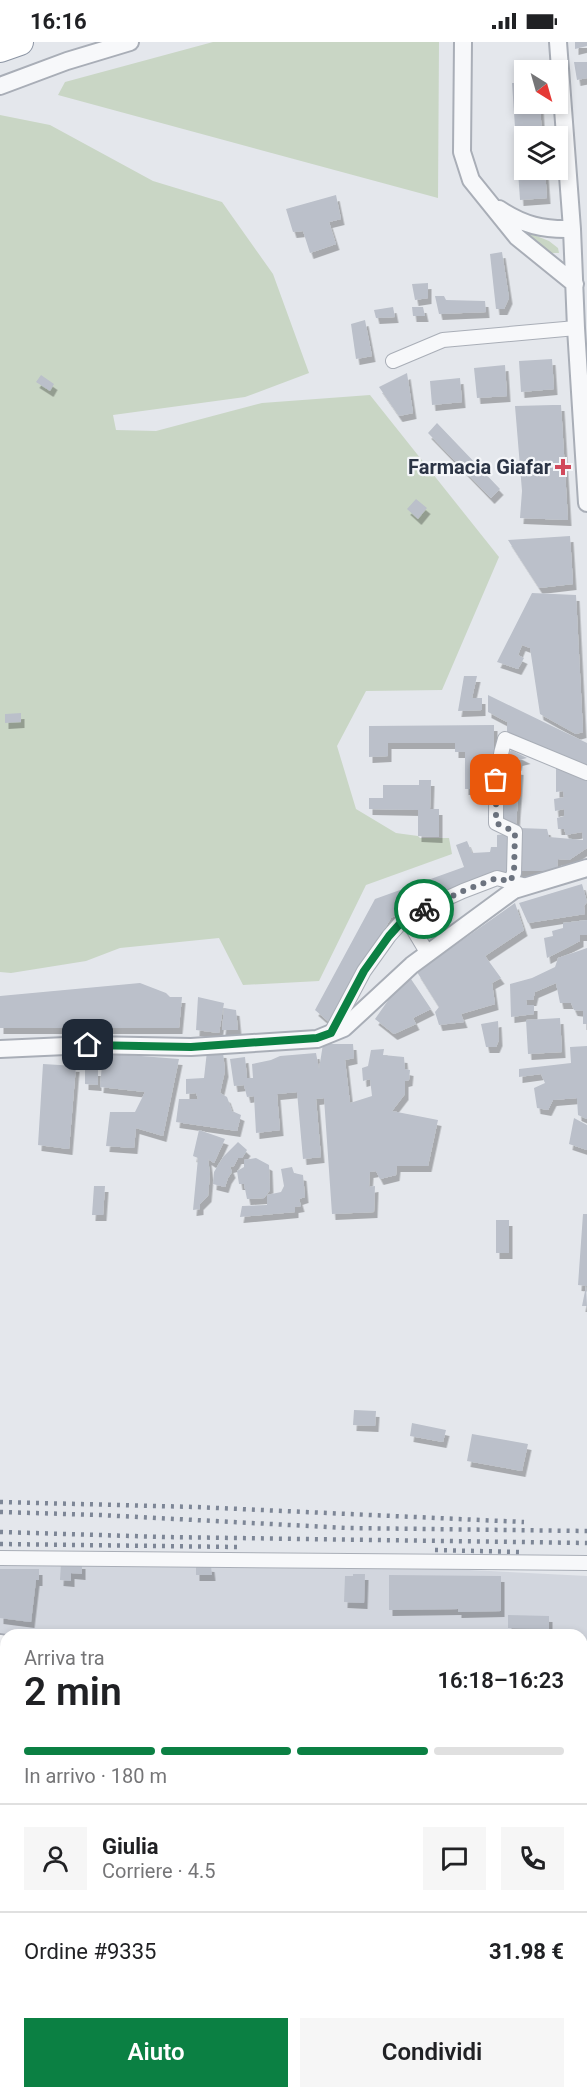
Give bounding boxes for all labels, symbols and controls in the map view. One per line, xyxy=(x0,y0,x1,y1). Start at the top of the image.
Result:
text: 16:16 xyxy=(30,9,87,34)
north arrow xyxy=(514,60,568,114)
map controls xyxy=(514,60,568,180)
button: layers xyxy=(514,126,568,180)
place label: Farmacia Giafar xyxy=(408,455,552,479)
marker: Farmacia Giafar xyxy=(556,460,570,474)
pin xyxy=(470,754,521,805)
icon: bag xyxy=(479,763,512,796)
courier xyxy=(394,879,454,939)
icon: bike xyxy=(408,893,441,926)
pin xyxy=(62,1019,113,1070)
icon: home xyxy=(71,1028,104,1061)
text: Arriva tra xyxy=(24,1646,105,1670)
text: 16:18–16:23 xyxy=(437,1668,564,1693)
text: 2 min xyxy=(24,1669,122,1715)
text: In arrivo · 180 m xyxy=(24,1764,167,1788)
button: person xyxy=(24,1827,87,1890)
button: chat xyxy=(423,1827,486,1890)
button: phone xyxy=(501,1827,564,1890)
text: Giulia xyxy=(102,1834,159,1859)
text: Corriere · 4.5 xyxy=(102,1859,216,1883)
text: Ordine #9335 xyxy=(24,1939,156,1964)
text: 31.98 € xyxy=(489,1939,564,1964)
button: Aiuto xyxy=(24,2018,288,2087)
button: Condividi xyxy=(300,2018,564,2087)

